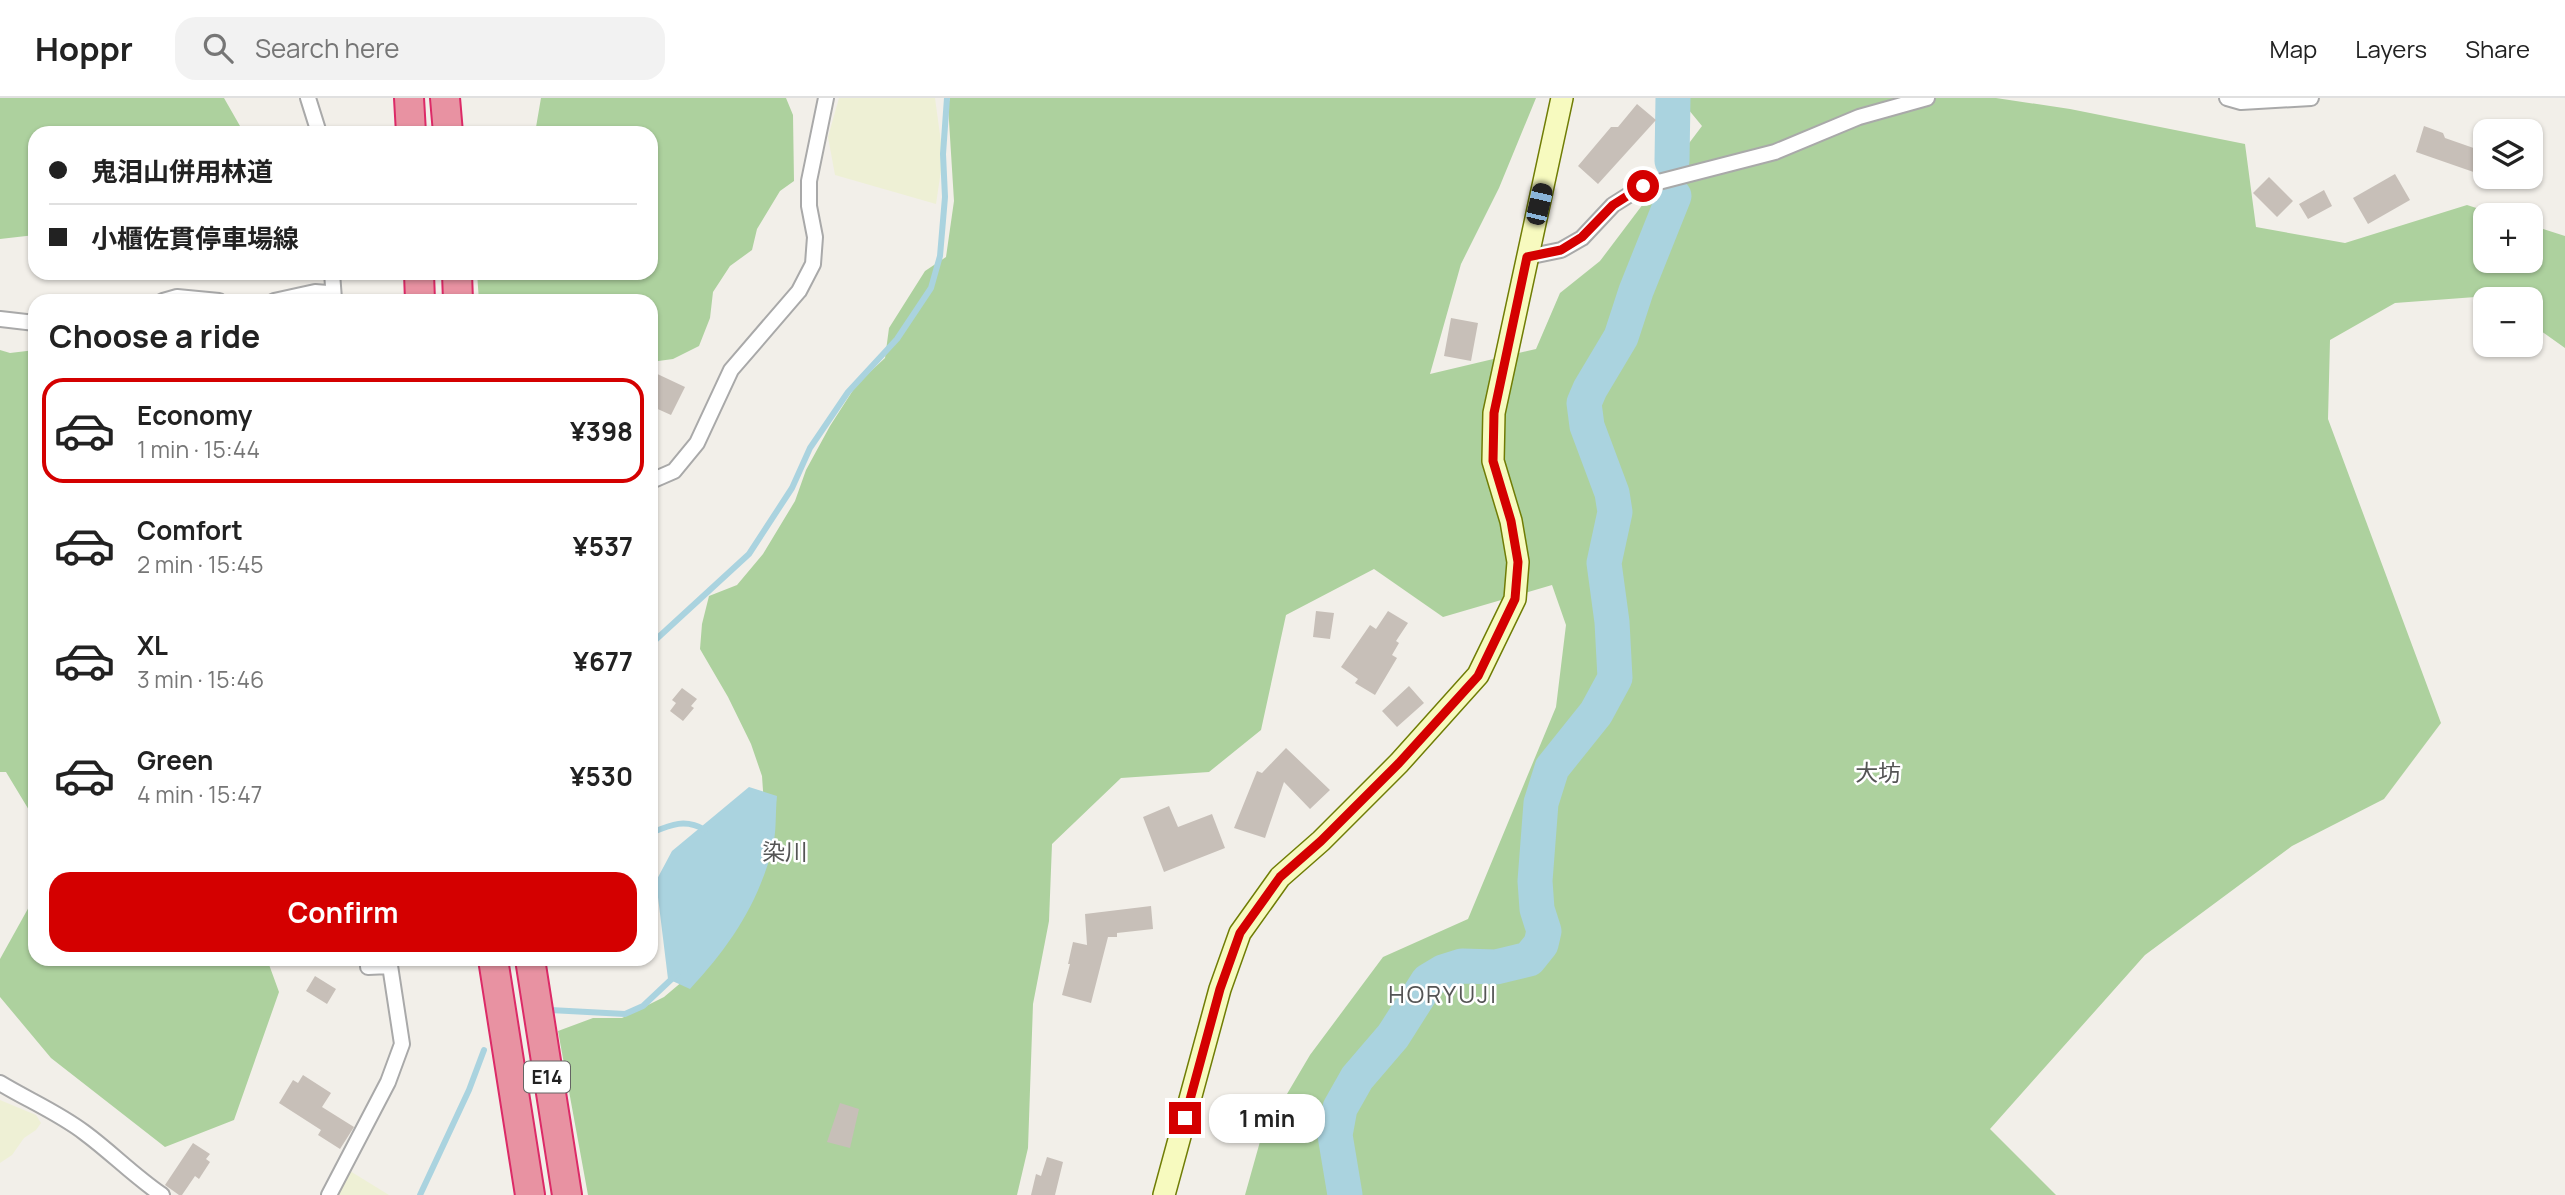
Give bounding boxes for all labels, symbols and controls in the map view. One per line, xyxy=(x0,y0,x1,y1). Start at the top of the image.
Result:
search box xyxy=(175,17,665,80)
text: Hoppr xyxy=(35,26,133,71)
icon: search xyxy=(199,29,237,67)
text: Search here xyxy=(255,30,400,66)
text: Map xyxy=(2270,32,2317,65)
text: Layers xyxy=(2355,32,2427,65)
text: Share xyxy=(2465,32,2530,65)
map controls xyxy=(2473,119,2543,357)
button: layers xyxy=(2473,119,2543,189)
text: 鬼泪山併用林道 xyxy=(91,153,273,189)
route start xyxy=(1627,170,1659,202)
car xyxy=(1525,181,1554,227)
button: + xyxy=(2473,203,2543,273)
text: 小櫃佐貫停車場線 xyxy=(91,220,299,256)
button: − xyxy=(2473,287,2543,357)
text: Choose a ride xyxy=(49,314,260,358)
text: Economy xyxy=(137,397,252,433)
icon: car xyxy=(53,399,116,462)
text: ¥398 xyxy=(570,413,633,449)
text: 1 min · 15:44 xyxy=(137,433,260,465)
text: Comfort xyxy=(137,512,243,548)
icon: car xyxy=(53,514,116,577)
text: ¥537 xyxy=(573,528,633,564)
text: 2 min · 15:45 xyxy=(137,548,264,580)
text: XL xyxy=(137,627,168,663)
icon: car xyxy=(53,629,116,692)
text: ¥677 xyxy=(573,643,633,679)
text: 3 min · 15:46 xyxy=(137,663,264,695)
text: Green xyxy=(137,742,213,778)
icon: car xyxy=(53,744,116,807)
district label: 大坊 xyxy=(1855,756,1901,788)
text: ¥530 xyxy=(570,758,633,794)
text: 4 min · 15:47 xyxy=(137,778,262,810)
district label: 染川 xyxy=(762,835,808,867)
button: Confirm xyxy=(49,872,637,952)
district label: HORYUJI xyxy=(1388,977,1498,1010)
road number: E14 xyxy=(524,1062,570,1093)
callout: 1 min xyxy=(1210,1094,1325,1142)
route end xyxy=(1169,1102,1201,1134)
text: 1 min xyxy=(1239,1102,1295,1134)

